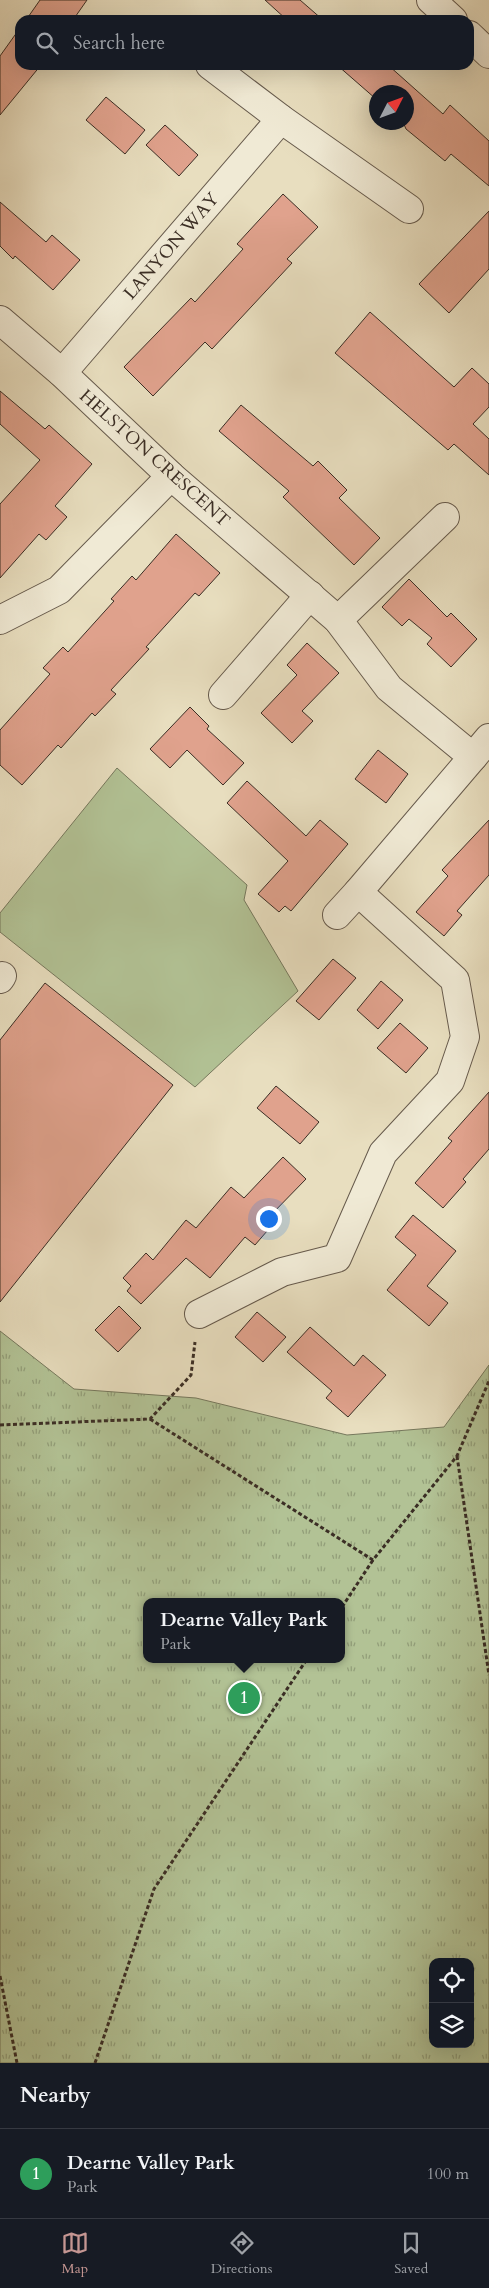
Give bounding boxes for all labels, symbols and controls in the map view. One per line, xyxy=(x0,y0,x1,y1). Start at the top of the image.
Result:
search box xyxy=(15,15,474,70)
icon: search xyxy=(33,29,61,57)
text: Search here xyxy=(73,30,165,56)
north arrow xyxy=(369,85,414,130)
street label: LANYON WAY xyxy=(118,187,225,305)
street label: HELSTON CRESCENT xyxy=(74,384,235,533)
your location xyxy=(256,1206,282,1232)
popup xyxy=(143,1598,345,1663)
text: Dearne Valley Park xyxy=(160,1607,328,1633)
text: Park xyxy=(160,1633,191,1655)
pin: 1 xyxy=(228,1679,260,1717)
map controls xyxy=(429,1958,474,2048)
button: locate xyxy=(429,1958,474,2003)
button: layers xyxy=(429,2003,474,2048)
text: Nearby xyxy=(20,2081,91,2110)
text: Dearne Valley Park xyxy=(67,2150,235,2176)
text: 1 xyxy=(32,2163,40,2185)
text: 100 m xyxy=(427,2163,469,2185)
text: Park xyxy=(67,2176,98,2198)
tab: Map xyxy=(61,2229,89,2278)
tab: Directions xyxy=(211,2229,272,2278)
tab: Saved xyxy=(394,2229,428,2278)

